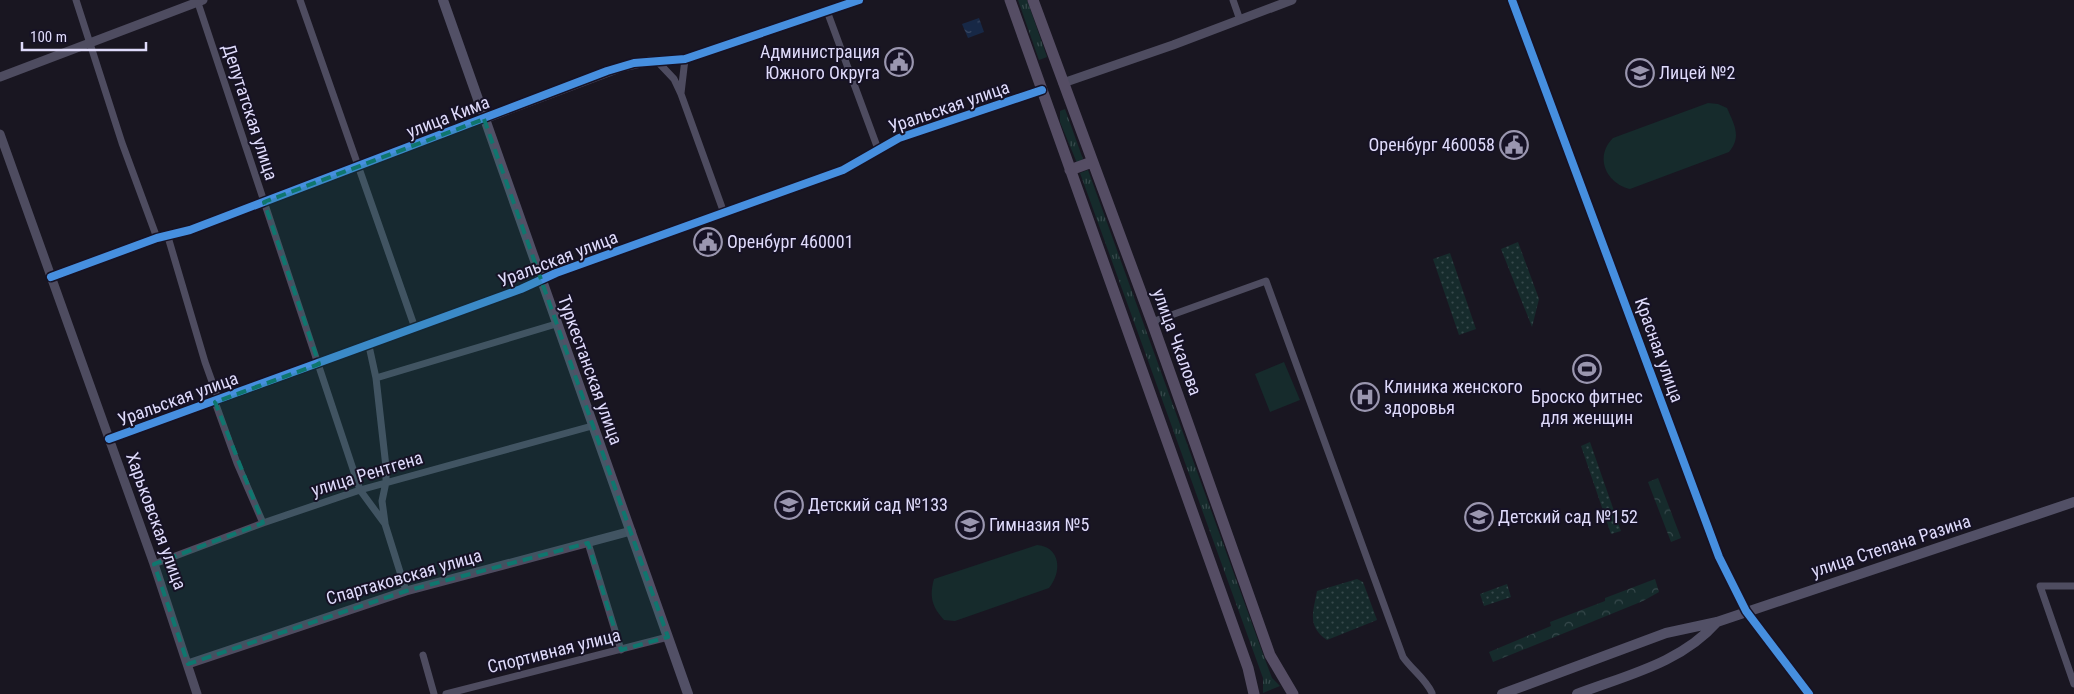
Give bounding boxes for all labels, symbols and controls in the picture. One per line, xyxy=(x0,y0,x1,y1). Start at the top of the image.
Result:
scale bar xyxy=(22,20,146,52)
text: 100 m xyxy=(30,28,67,46)
street label: Депутатская улица xyxy=(219,41,282,183)
place label: Администрация Южного Округа xyxy=(760,41,880,83)
public building icon: Администрация Южного Округа xyxy=(884,47,914,77)
school or university icon: Лицей №2 xyxy=(1625,58,1655,88)
place label: Лицей №2 xyxy=(1659,62,1735,83)
street label: Уральская улица xyxy=(886,76,1012,137)
street label: улица Кима xyxy=(403,91,492,142)
public building icon: Оренбург 460058 xyxy=(1499,130,1529,160)
place label: Оренбург 460058 xyxy=(1368,134,1495,155)
street label: Уральская улица xyxy=(495,226,621,291)
public building icon: Оренбург 460001 xyxy=(693,227,723,257)
place label: Оренбург 460001 xyxy=(727,231,854,252)
street label: улица Чкалова xyxy=(1149,286,1206,398)
street label: Туркестанская улица xyxy=(554,292,627,447)
street label: Красная улица xyxy=(1631,295,1688,405)
sports icon: Броско фитнес для женщин xyxy=(1572,354,1602,384)
street label: Уральская улица xyxy=(115,367,241,430)
place label: Клиника женского здоровья xyxy=(1384,376,1523,418)
hospital icon: Клиника женского здоровья xyxy=(1350,382,1380,412)
place label: Броско фитнес для женщин xyxy=(1531,386,1643,428)
street label: улица Рентгена xyxy=(309,447,425,500)
street label: Харьковская улица xyxy=(122,449,191,592)
school or university icon: Детский сад №133 xyxy=(774,490,804,520)
place label: Детский сад №133 xyxy=(808,494,948,515)
school or university icon: Детский сад №152 xyxy=(1464,502,1494,532)
place label: Детский сад №152 xyxy=(1498,506,1638,527)
school or university icon: Гимназия №5 xyxy=(955,510,985,540)
street label: улица Степана Разина xyxy=(1808,510,1973,581)
place label: Гимназия №5 xyxy=(989,514,1090,535)
street label: Спартаковская улица xyxy=(324,544,484,609)
street label: Спортивная улица xyxy=(485,624,623,677)

